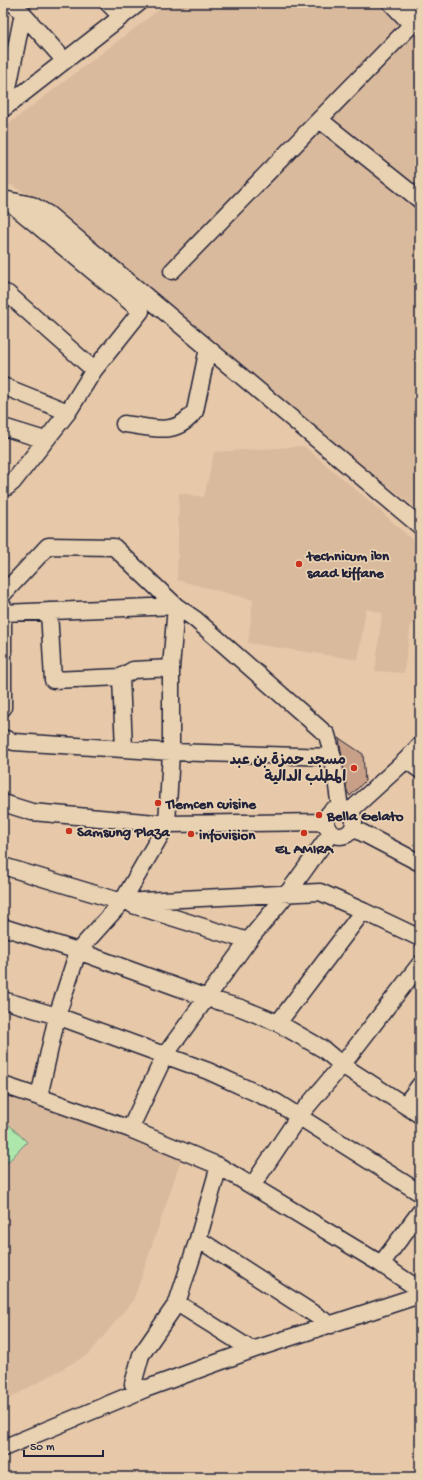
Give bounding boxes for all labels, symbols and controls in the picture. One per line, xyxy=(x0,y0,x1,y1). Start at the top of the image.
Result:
place label: technicum ibn saad kiffane xyxy=(305,548,390,583)
marker: technicum ibn saad kiffane xyxy=(294,559,304,569)
place label: مسجد حمزة بن عبد المطلب الدالية xyxy=(230,752,346,787)
marker: مسجد حمزة بن عبد المطلب الدالية xyxy=(349,763,359,773)
place label: Tlemcen cuisine xyxy=(165,796,257,814)
marker: Tlemcen cuisine xyxy=(153,798,163,808)
place label: Bella Gelato xyxy=(326,808,404,826)
marker: Bella Gelato xyxy=(314,810,324,820)
place label: Samsung Plaza xyxy=(77,824,170,842)
marker: Samsung Plaza xyxy=(64,826,74,836)
place label: infovision xyxy=(199,827,256,845)
marker: EL AMIRA xyxy=(299,828,309,838)
marker: infovision xyxy=(186,829,196,839)
place label: EL AMIRA xyxy=(275,841,334,859)
scale bar xyxy=(24,1432,103,1458)
text: 50 m xyxy=(30,1441,55,1455)

